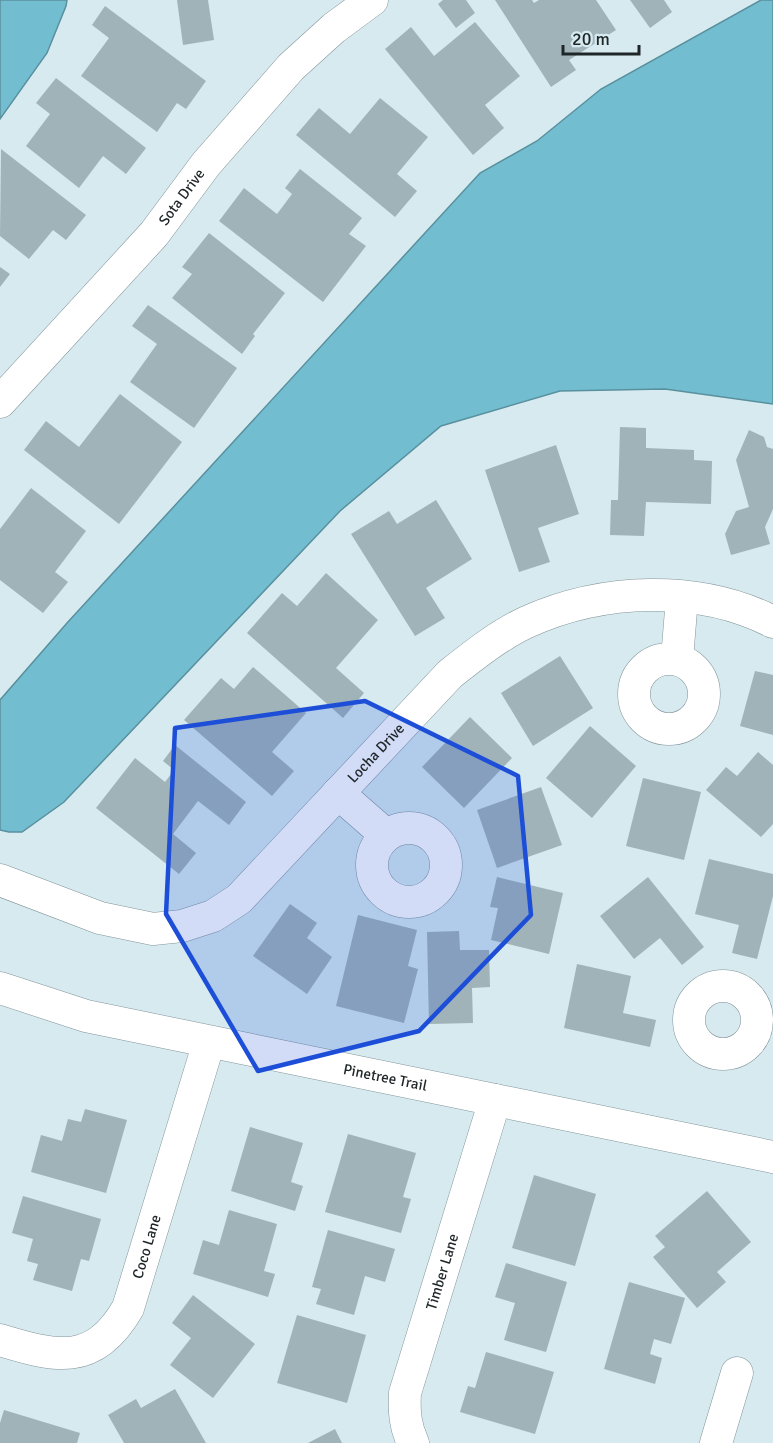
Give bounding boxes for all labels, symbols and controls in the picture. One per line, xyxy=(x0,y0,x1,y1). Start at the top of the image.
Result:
scale bar xyxy=(563,18,640,56)
text: 20 m xyxy=(572,28,610,50)
street label: Sota Drive xyxy=(155,165,208,229)
street label: Locha Drive xyxy=(344,720,408,787)
street label: Pinetree Trail xyxy=(342,1060,429,1095)
street label: Coco Lane xyxy=(128,1213,165,1281)
street label: Timber Lane xyxy=(422,1232,462,1312)

